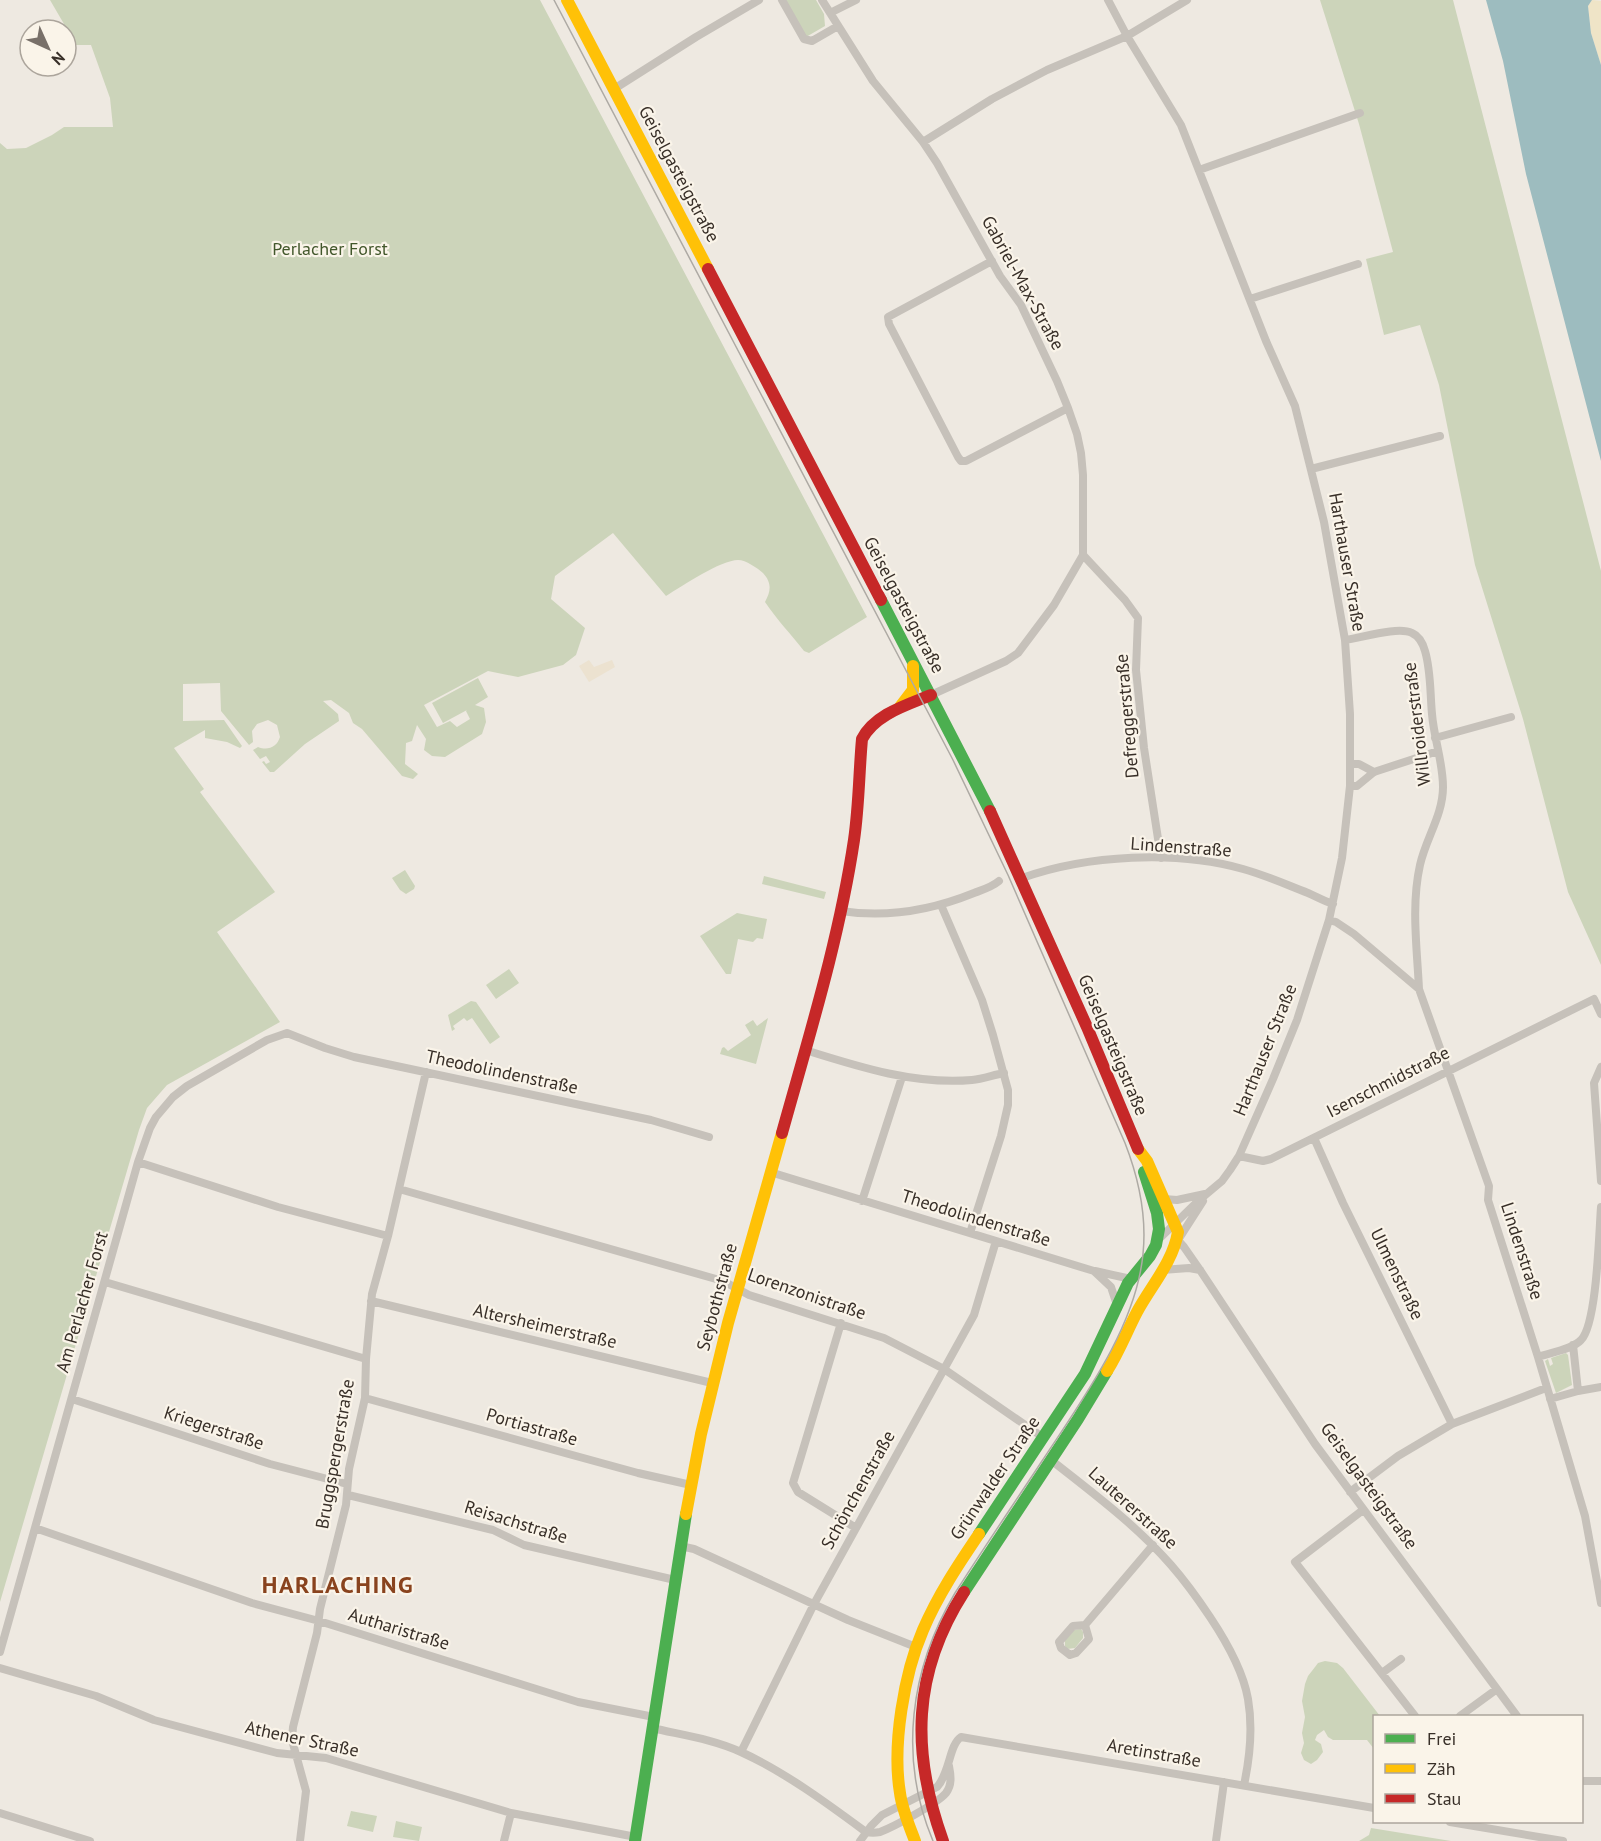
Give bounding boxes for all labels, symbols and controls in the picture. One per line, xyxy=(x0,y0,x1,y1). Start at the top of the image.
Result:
north arrow xyxy=(18,18,78,78)
text: N xyxy=(48,48,69,69)
street label: Geiselgasteigstraße xyxy=(634,102,725,246)
street label: Gabriel-Max-Straße xyxy=(977,212,1070,354)
park label: Perlacher Forst xyxy=(272,237,388,260)
street label: Harthauser Straße xyxy=(1324,491,1371,633)
street label: Geiselgasteigstraße xyxy=(859,533,950,677)
street label: Defreggerstraße xyxy=(1110,653,1143,779)
street label: Willroiderstraße xyxy=(1398,661,1435,787)
street label: Lindenstraße xyxy=(1130,831,1232,862)
street label: Geiselgasteigstraße xyxy=(1073,971,1154,1119)
street label: Harthauser Straße xyxy=(1228,980,1302,1119)
street label: Isenschmidstraße xyxy=(1322,1041,1453,1122)
street label: Theodolindenstraße xyxy=(424,1044,580,1099)
street label: Theodolindenstraße xyxy=(899,1184,1054,1251)
street label: Lindenstraße xyxy=(1496,1199,1549,1303)
street label: Ulmenstraße xyxy=(1365,1224,1430,1323)
street label: Am Perlacher Forst xyxy=(50,1229,113,1375)
street label: Seybothstraße xyxy=(691,1241,742,1353)
street label: Lorenzonistraße xyxy=(745,1263,869,1325)
street label: Altersheimerstraße xyxy=(471,1298,619,1353)
street label: Bruggspergerstraße xyxy=(310,1377,359,1531)
street label: Kriegerstraße xyxy=(161,1401,267,1455)
street label: Portiastraße xyxy=(484,1402,581,1451)
street label: Grünwalder Straße xyxy=(945,1411,1044,1544)
street label: Geiselgasteigstraße xyxy=(1316,1418,1423,1554)
street label: Schönchenstraße xyxy=(815,1426,900,1553)
street label: Lautererstraße xyxy=(1084,1461,1183,1554)
street label: Reisachstraße xyxy=(462,1495,571,1548)
district label: HARLACHING xyxy=(262,1569,414,1600)
street label: Autharistraße xyxy=(346,1602,453,1655)
street label: Athener Straße xyxy=(243,1715,361,1762)
legend xyxy=(1373,1715,1583,1823)
text: Frei xyxy=(1427,1727,1456,1750)
street label: Aretinstraße xyxy=(1105,1733,1203,1772)
text: Zäh xyxy=(1427,1757,1456,1780)
text: Stau xyxy=(1427,1787,1461,1810)

